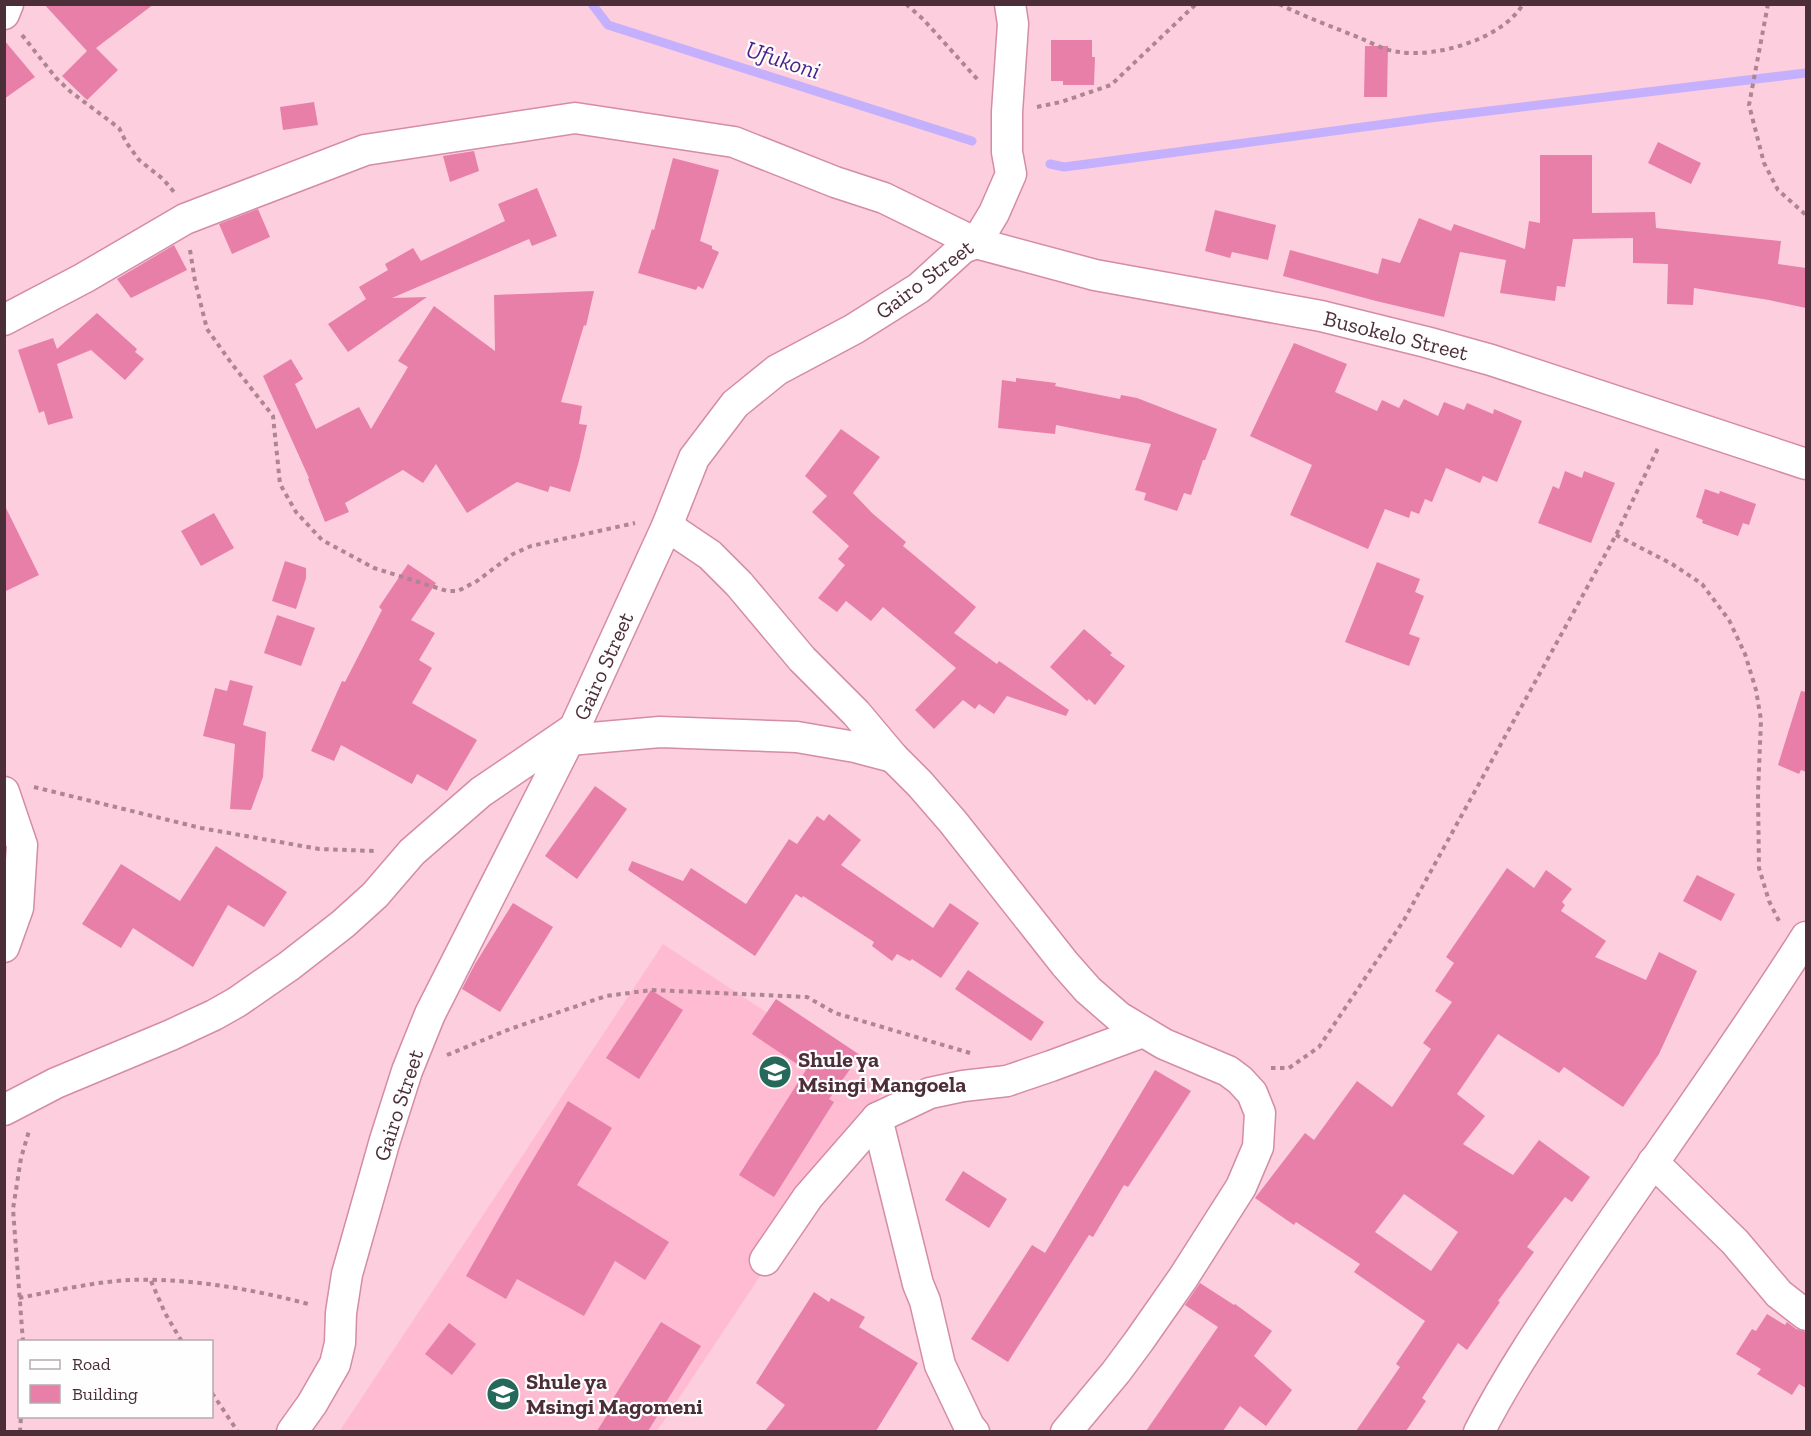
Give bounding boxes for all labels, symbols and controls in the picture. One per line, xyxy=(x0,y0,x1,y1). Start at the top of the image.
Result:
water label: Ufukoni xyxy=(742,34,824,85)
street label: Gairo Street xyxy=(870,233,979,325)
street label: Busokelo Street xyxy=(1321,304,1472,367)
street label: Gairo Street xyxy=(568,607,640,724)
street label: Gairo Street xyxy=(368,1045,429,1164)
place label: Shule ya Msingi Mangoela xyxy=(798,1046,966,1098)
school or university icon: Shule ya Msingi Mangoela xyxy=(757,1054,793,1090)
legend xyxy=(18,1340,213,1418)
text: Road xyxy=(72,1353,111,1375)
place label: Shule ya Msingi Magomeni xyxy=(526,1368,703,1420)
school or university icon: Shule ya Msingi Magomeni xyxy=(485,1376,521,1412)
text: Building xyxy=(72,1383,138,1405)

